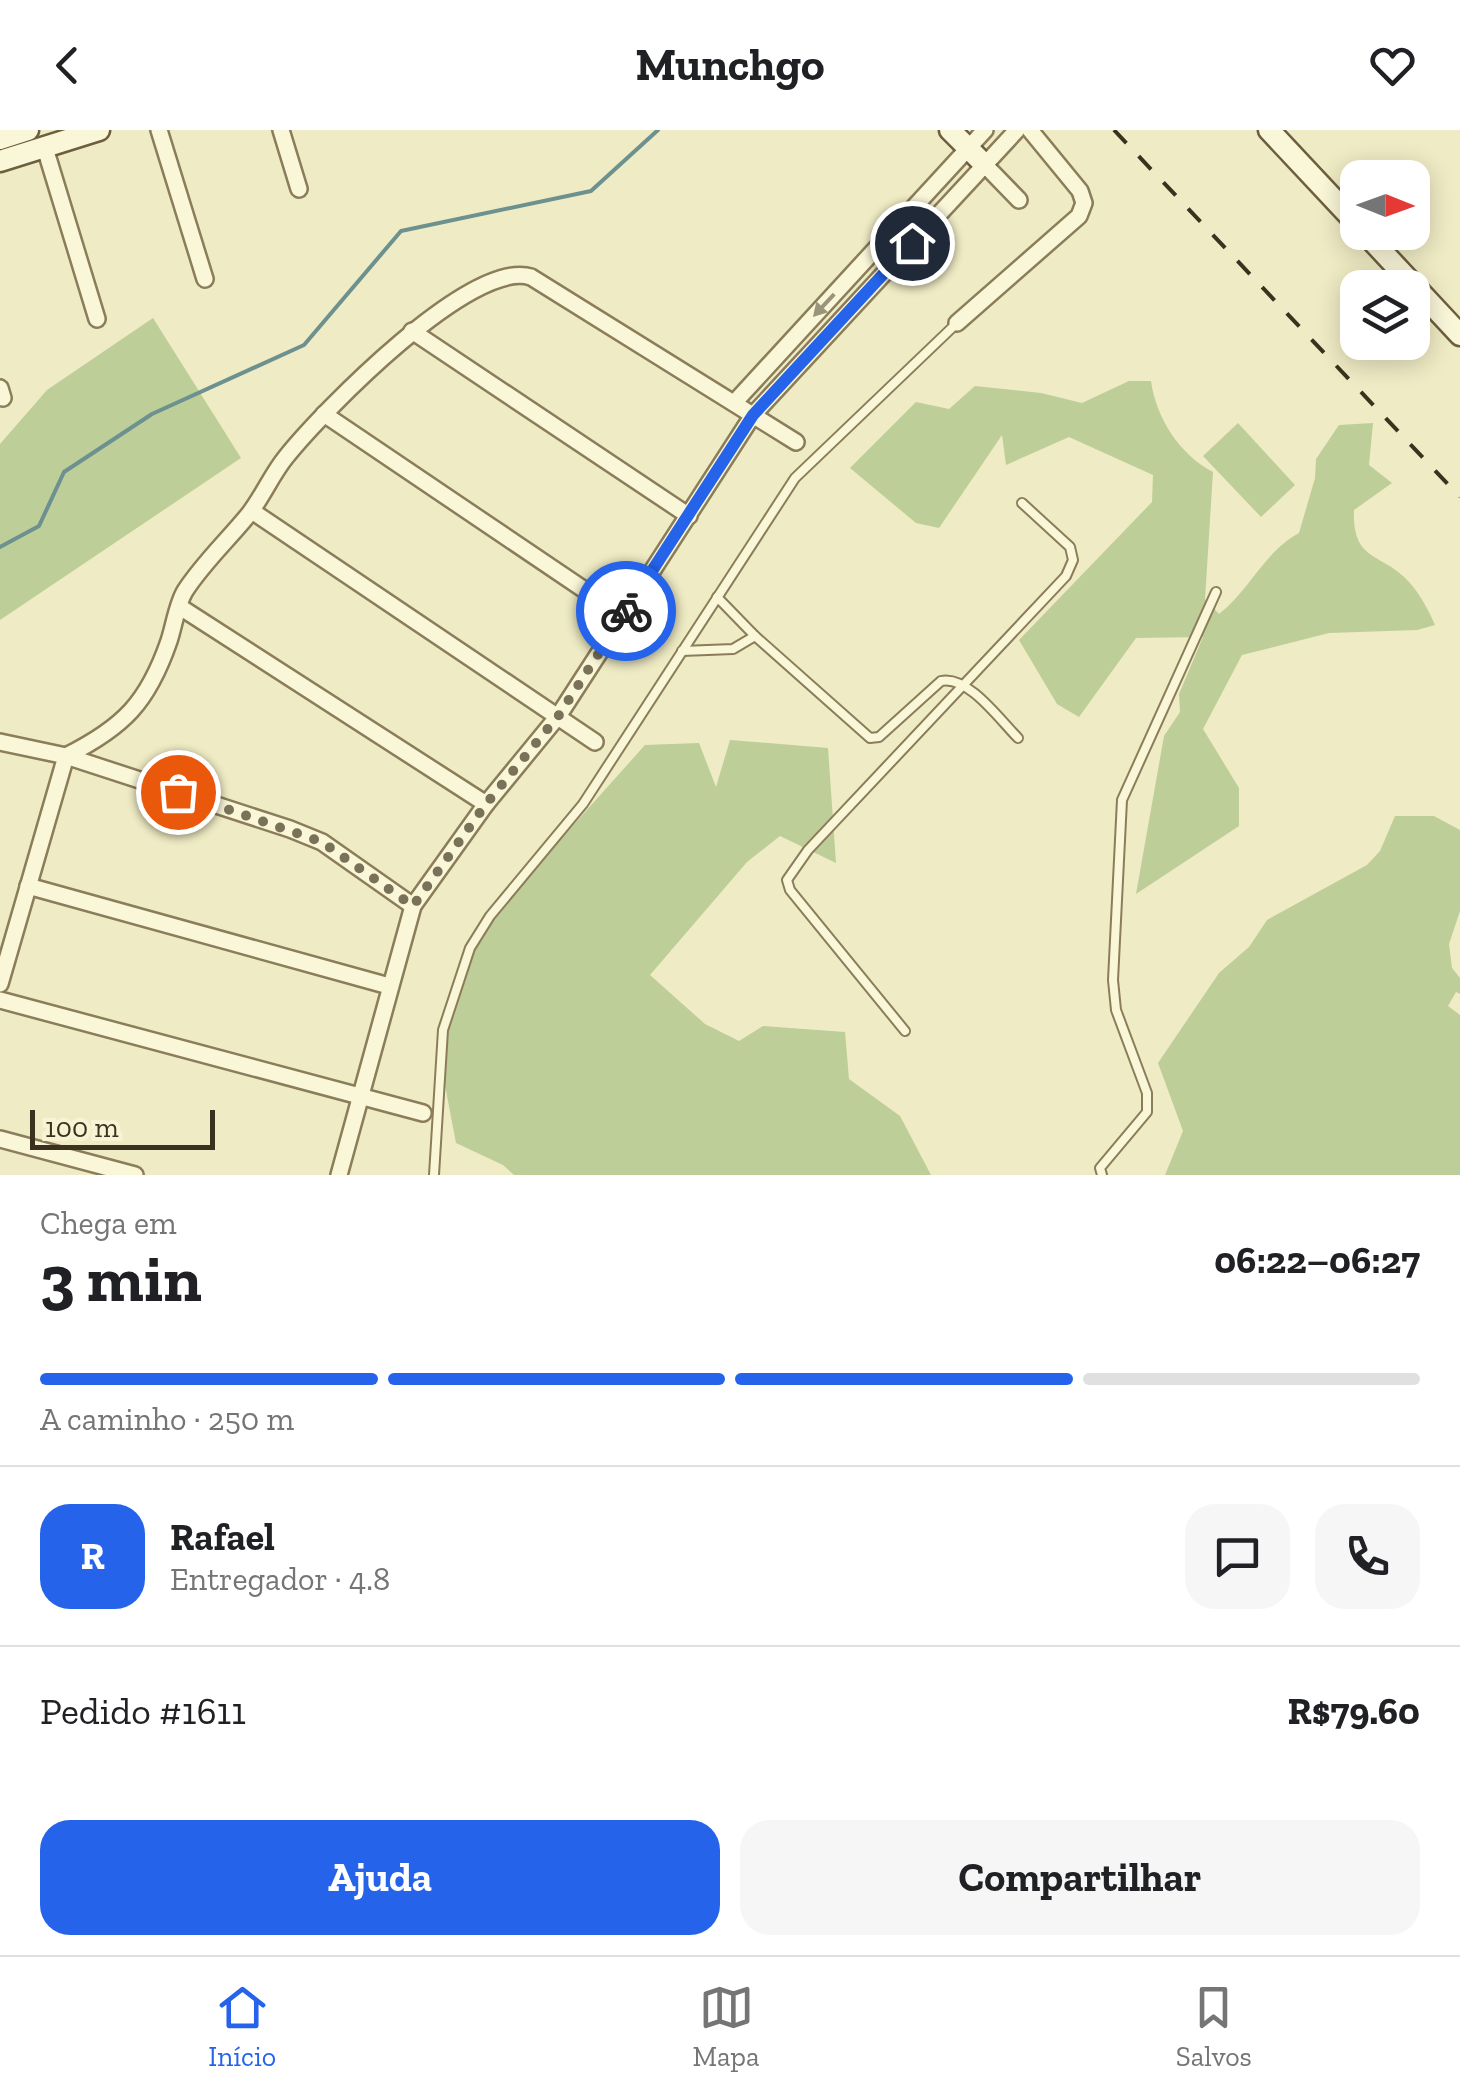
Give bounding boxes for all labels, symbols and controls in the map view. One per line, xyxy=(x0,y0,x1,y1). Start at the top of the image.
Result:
icon: back xyxy=(40,38,95,93)
text: Munchgo xyxy=(635,38,825,92)
icon: heart xyxy=(1365,38,1420,93)
north arrow xyxy=(1340,160,1430,250)
map controls xyxy=(1340,160,1430,360)
pin xyxy=(870,201,955,286)
icon: home xyxy=(885,216,940,271)
button: layers xyxy=(1340,270,1430,360)
one-way arrow xyxy=(813,293,836,317)
courier xyxy=(576,561,676,661)
icon: bike xyxy=(599,584,654,639)
pin xyxy=(136,750,221,835)
icon: bag xyxy=(151,765,206,820)
scale bar xyxy=(30,1105,215,1150)
text: 100 m xyxy=(45,1111,119,1144)
text: Chega em xyxy=(40,1204,177,1242)
text: 06:22–06:27 xyxy=(1214,1237,1420,1283)
text: 3 min xyxy=(40,1240,202,1318)
text: A caminho · 250 m xyxy=(40,1400,294,1438)
button: chat xyxy=(1185,1504,1290,1609)
button: phone xyxy=(1315,1504,1420,1609)
text: Rafael xyxy=(170,1514,275,1560)
text: R xyxy=(80,1533,105,1579)
text: Entregador · 4.8 xyxy=(170,1560,390,1598)
text: Pedido #1611 xyxy=(40,1688,246,1734)
text: R$79.60 xyxy=(1288,1688,1420,1734)
button: Ajuda xyxy=(40,1820,720,1935)
button: Compartilhar xyxy=(740,1820,1420,1935)
tab: Início xyxy=(208,1980,276,2073)
tab: Mapa xyxy=(693,1980,759,2073)
tab: Salvos xyxy=(1176,1980,1252,2073)

